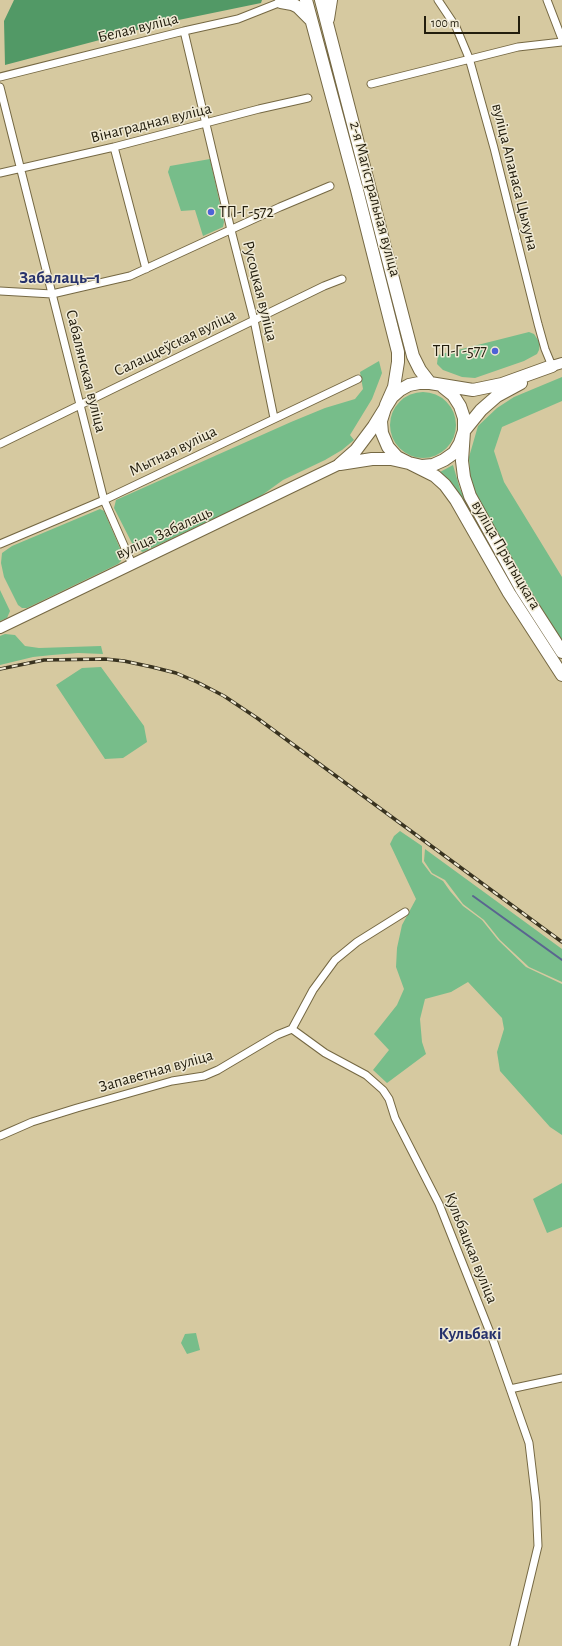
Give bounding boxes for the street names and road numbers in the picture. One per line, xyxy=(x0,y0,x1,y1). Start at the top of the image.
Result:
street label: Белая вуліца xyxy=(96,9,180,47)
street label: Вінаградная вуліца xyxy=(89,99,213,147)
street label: вуліца Апанаса Цыхуна xyxy=(487,101,543,253)
street label: 2-я Магістральная вуліца xyxy=(345,119,405,279)
street label: Русоцкая вуліца xyxy=(238,239,282,343)
street label: Салаццеўская вуліца xyxy=(111,305,239,381)
street label: Сабалянская вуліца xyxy=(61,308,111,434)
street label: Мытная вуліца xyxy=(126,422,220,480)
street label: вуліца Прытыцкага xyxy=(467,497,545,613)
street label: вуліца Забалаць xyxy=(113,502,215,564)
street label: Запаветная вуліца xyxy=(97,1045,215,1097)
street label: Кульбацкая вуліца xyxy=(440,1190,502,1306)

